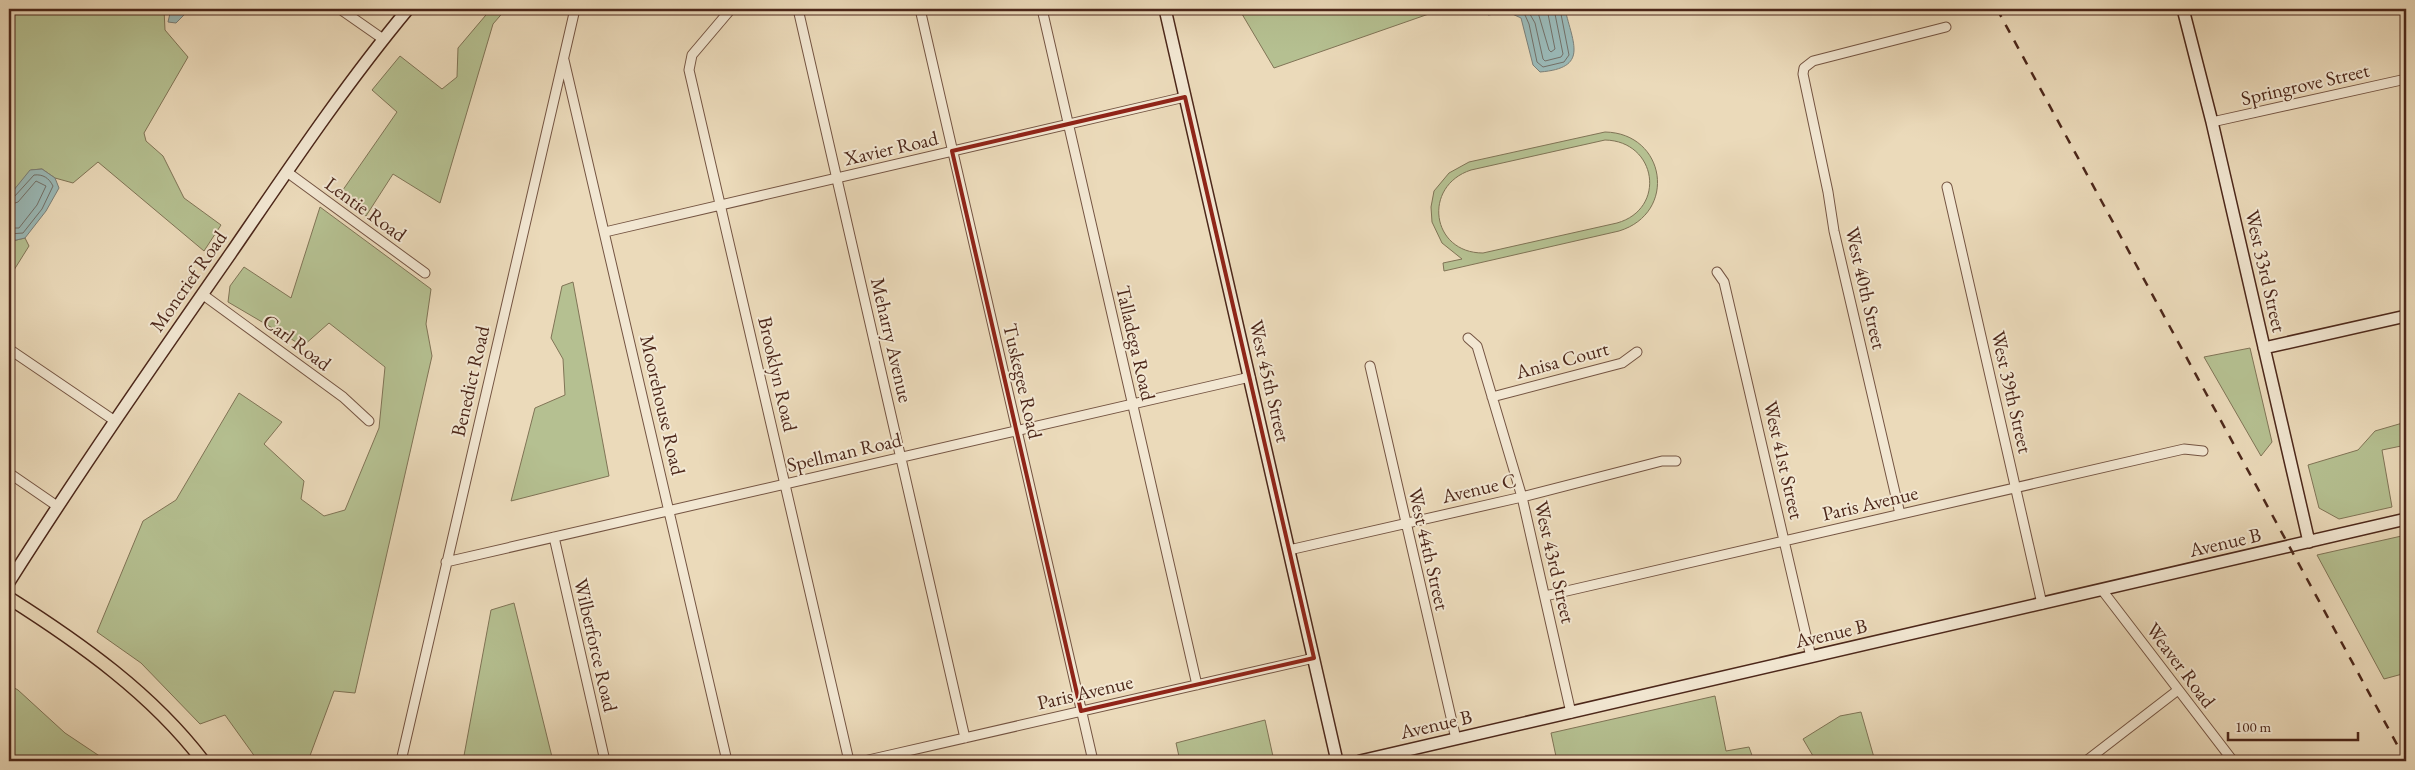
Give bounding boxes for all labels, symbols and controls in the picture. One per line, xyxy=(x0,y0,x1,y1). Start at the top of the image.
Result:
street label: Springrove Street xyxy=(2238,56,2372,111)
street label: Xavier Road xyxy=(840,124,941,172)
street label: Lentie Road xyxy=(320,171,413,248)
street label: West 33rd Street xyxy=(2239,207,2293,335)
street label: West 40th Street xyxy=(1839,224,1893,352)
street label: Moncrief Road xyxy=(144,225,233,337)
street label: Meharry Avenue xyxy=(865,275,919,405)
street label: Talladega Road xyxy=(1110,283,1162,404)
street label: Carl Road xyxy=(257,308,337,377)
street label: Brooklyn Road xyxy=(752,314,804,435)
street label: West 45th Street xyxy=(1243,317,1297,445)
street label: Tuskegee Road xyxy=(997,321,1049,442)
street label: Benedict Road xyxy=(445,322,496,439)
street label: West 39th Street xyxy=(1985,328,2039,456)
street label: Moorehouse Road xyxy=(634,333,692,478)
street label: Anisa Court xyxy=(1512,335,1612,385)
street label: West 41st Street xyxy=(1758,398,1810,522)
street label: Spellman Road xyxy=(784,426,905,478)
street label: Avenue C xyxy=(1438,467,1519,509)
street label: Paris Avenue xyxy=(1820,479,1921,527)
street label: West 44th Street xyxy=(1402,485,1456,613)
street label: West 43rd Street xyxy=(1528,498,1582,626)
street label: Avenue B xyxy=(2185,521,2264,563)
street label: Wilberforce Road xyxy=(568,576,624,715)
street label: Avenue B xyxy=(1791,612,1870,654)
street label: Weaver Road xyxy=(2140,617,2222,714)
street label: Paris Avenue xyxy=(1035,668,1136,716)
street label: Avenue B xyxy=(1396,703,1475,745)
scale bar xyxy=(2228,710,2358,742)
text: 100 m xyxy=(2235,717,2272,736)

